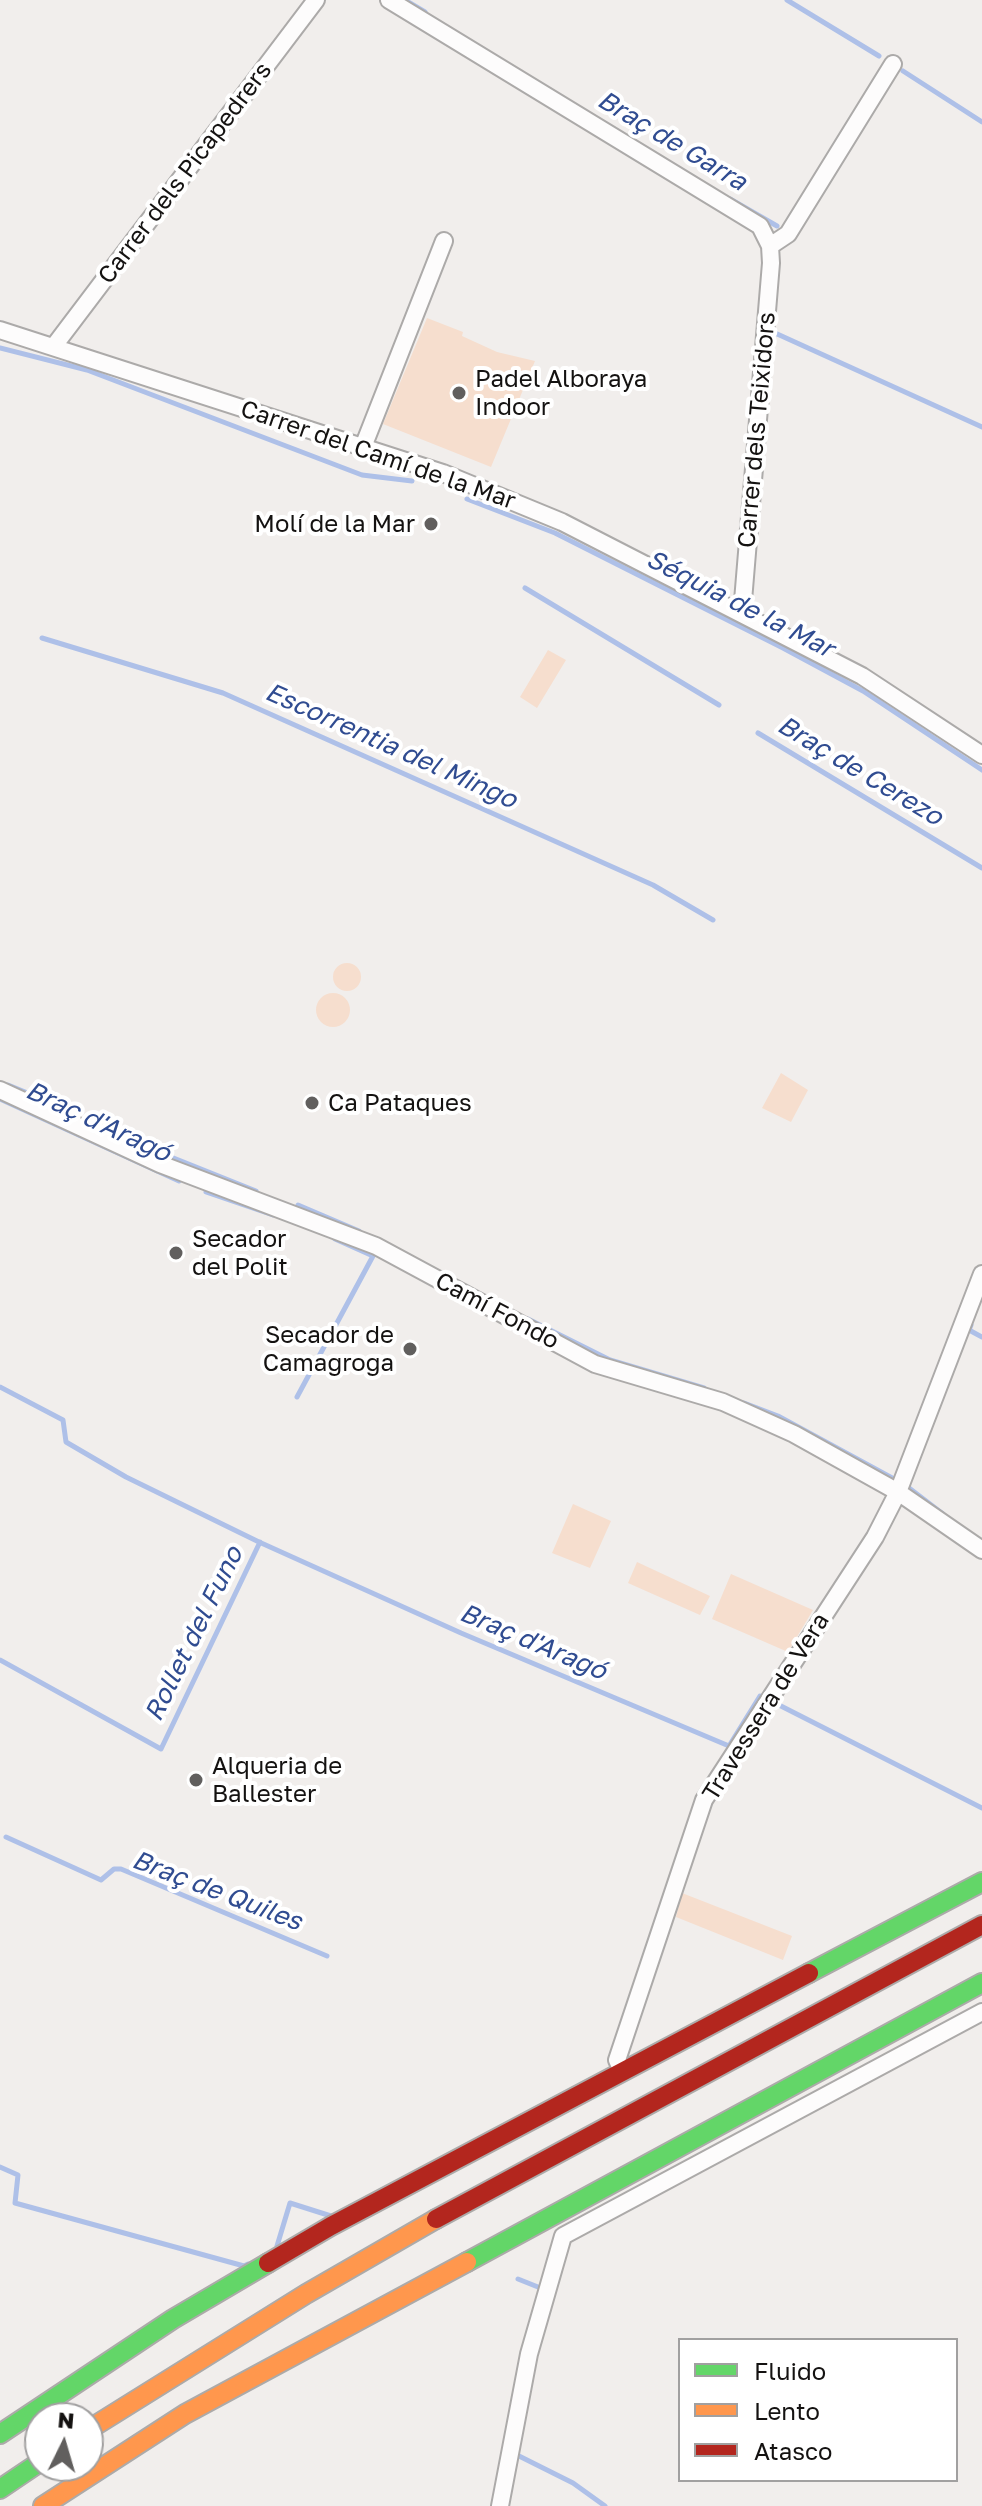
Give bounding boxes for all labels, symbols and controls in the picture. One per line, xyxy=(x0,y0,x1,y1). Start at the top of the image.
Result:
street label: Carrer dels Picapedrers xyxy=(92,56,278,290)
water label: Braç de Garra xyxy=(592,84,752,198)
street label: Carrer dels Teixidors xyxy=(732,311,782,549)
place label: Padel Alboraya Indoor xyxy=(475,365,647,421)
marker: Padel Alboraya Indoor xyxy=(450,384,468,402)
street label: Carrer del Camí de la Mar xyxy=(237,394,519,516)
place label: Molí de la Mar xyxy=(254,510,415,538)
marker: Molí de la Mar xyxy=(422,515,440,533)
water label: Séquia de la Mar xyxy=(641,543,839,665)
water label: Escorrentia del Mingo xyxy=(261,677,521,815)
water label: Braç de Cerezo xyxy=(772,710,948,832)
water label: Braç d'Aragó xyxy=(21,1075,175,1169)
place label: Ca Pataques xyxy=(328,1089,472,1117)
marker: Ca Pataques xyxy=(303,1094,321,1112)
place label: Secador del Polit xyxy=(192,1225,288,1281)
marker: Secador del Polit xyxy=(167,1244,185,1262)
street label: Camí Fondo xyxy=(430,1266,564,1356)
place label: Secador de Camagroga xyxy=(263,1321,394,1377)
marker: Secador de Camagroga xyxy=(401,1340,419,1358)
water label: Rollet del Funo xyxy=(138,1542,250,1726)
water label: Braç d'Aragó xyxy=(455,1597,611,1687)
street label: Travessera de Vera xyxy=(697,1608,835,1806)
place label: Alqueria de Ballester xyxy=(212,1752,342,1808)
marker: Alqueria de Ballester xyxy=(187,1771,205,1789)
water label: Braç de Quiles xyxy=(128,1844,306,1938)
legend xyxy=(678,2338,958,2482)
text: Fluido xyxy=(754,2356,826,2385)
text: Lento xyxy=(754,2396,820,2425)
north arrow xyxy=(24,2402,104,2482)
text: N xyxy=(56,2405,75,2434)
text: Atasco xyxy=(754,2436,832,2465)

